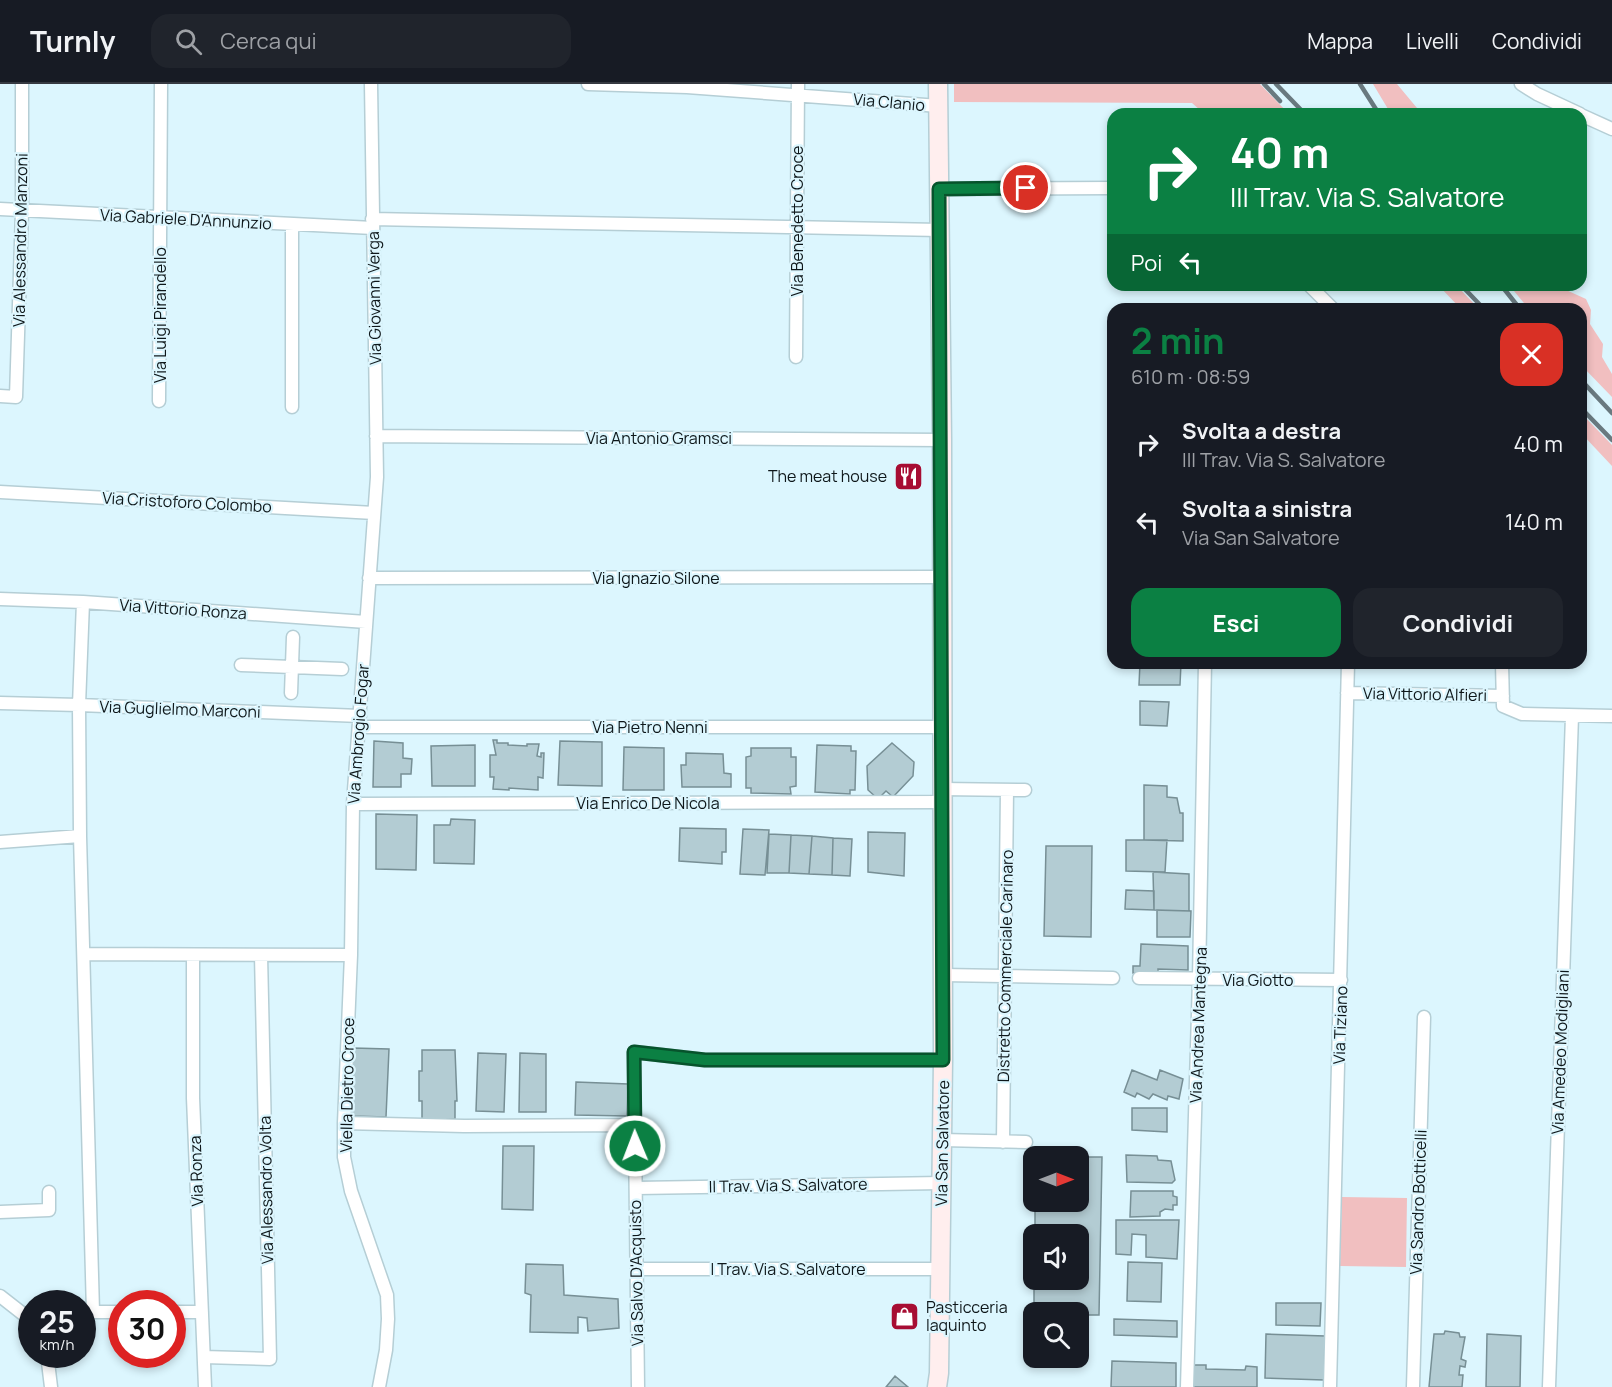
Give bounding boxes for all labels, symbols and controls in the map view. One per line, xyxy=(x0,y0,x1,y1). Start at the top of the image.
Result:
search box xyxy=(151,14,571,68)
text: Turnly xyxy=(30,22,115,60)
icon: search xyxy=(172,25,205,58)
text: Cerca qui xyxy=(220,26,317,56)
text: Mappa xyxy=(1307,27,1373,55)
text: Livelli xyxy=(1406,27,1459,55)
text: Condividi xyxy=(1492,27,1582,55)
street label: Via Clanio xyxy=(852,88,926,116)
text: 40 m xyxy=(1230,123,1329,181)
icon: right xyxy=(1131,132,1209,210)
street label: Via Benedetto Croce xyxy=(786,146,808,296)
street label: Via Alessandro Manzoni xyxy=(7,153,33,327)
pin xyxy=(1000,162,1051,213)
icon: arrive xyxy=(1009,171,1042,204)
text: III Trav. Via S. Salvatore xyxy=(1230,178,1505,215)
street label: Via Gabriele D'Annunzio xyxy=(100,204,272,234)
street label: Via Giovanni Verga xyxy=(362,231,386,365)
icon: left xyxy=(1174,246,1207,279)
street label: Via Luigi Pirandello xyxy=(149,247,171,383)
text: Poi xyxy=(1131,248,1162,278)
text: 2 min xyxy=(1131,316,1225,365)
button: close xyxy=(1500,323,1563,386)
text: 610 m · 08:59 xyxy=(1131,363,1250,390)
text: Svolta a destra xyxy=(1182,416,1341,446)
street label: Via Antonio Gramsci xyxy=(586,427,732,449)
icon: right xyxy=(1131,428,1164,461)
text: 40 m xyxy=(1514,429,1563,459)
text: III Trav. Via S. Salvatore xyxy=(1182,446,1385,473)
restaurant icon: The meat house xyxy=(892,460,924,492)
place label: The meat house xyxy=(768,465,887,487)
street label: Via Cristoforo Colombo xyxy=(102,487,272,517)
text: Svolta a sinistra xyxy=(1182,494,1352,524)
icon: left xyxy=(1131,506,1164,539)
text: 140 m xyxy=(1505,507,1563,537)
text: Via San Salvatore xyxy=(1182,524,1340,551)
street label: Via Ignazio Silone xyxy=(592,567,720,589)
button: Esci xyxy=(1131,588,1341,657)
button: Condividi xyxy=(1353,588,1563,657)
street label: Via Vittorio Ronza xyxy=(119,594,247,624)
street label: Via Ambrogio Fogar xyxy=(342,663,374,805)
street label: Via Vittorio Alfieri xyxy=(1363,682,1487,706)
street label: Via Guglielmo Marconi xyxy=(99,695,261,723)
street label: Via Pietro Nenni xyxy=(592,716,708,738)
street label: Via Enrico De Nicola xyxy=(576,792,720,814)
street label: Distretto Commerciale Carinaro xyxy=(992,850,1018,1082)
street label: Via Andrea Mantegna xyxy=(1184,947,1212,1103)
street label: Via Giotto xyxy=(1223,969,1293,991)
street label: Via Amedeo Modigliani xyxy=(1546,969,1574,1135)
street label: Via Tiziano xyxy=(1328,985,1352,1065)
street label: Viella Dietro Croce xyxy=(335,1017,359,1153)
street label: Via San Salvatore xyxy=(930,1080,954,1206)
position arrow xyxy=(603,1114,667,1178)
street label: Via Alessandro Volta xyxy=(254,1116,278,1264)
street label: Via Sandro Botticelli xyxy=(1404,1129,1432,1275)
street label: Via Ronza xyxy=(184,1135,208,1207)
north arrow xyxy=(1023,1146,1089,1212)
map controls xyxy=(1023,1146,1089,1368)
street label: II Trav. Via S. Salvatore xyxy=(708,1173,868,1197)
street label: Via Salvo D'Acquisto xyxy=(624,1200,648,1346)
button: sound xyxy=(1023,1224,1089,1290)
street label: I Trav. Via S. Salvatore xyxy=(710,1258,866,1280)
speed limit sign: 30 xyxy=(108,1290,186,1368)
place label: Pasticceria Iaquinto xyxy=(926,1296,1008,1336)
shop icon: Pasticceria Iaquinto xyxy=(889,1300,921,1332)
text: 25 xyxy=(39,1301,75,1342)
button: search xyxy=(1023,1302,1089,1368)
text: km/h xyxy=(40,1334,74,1355)

